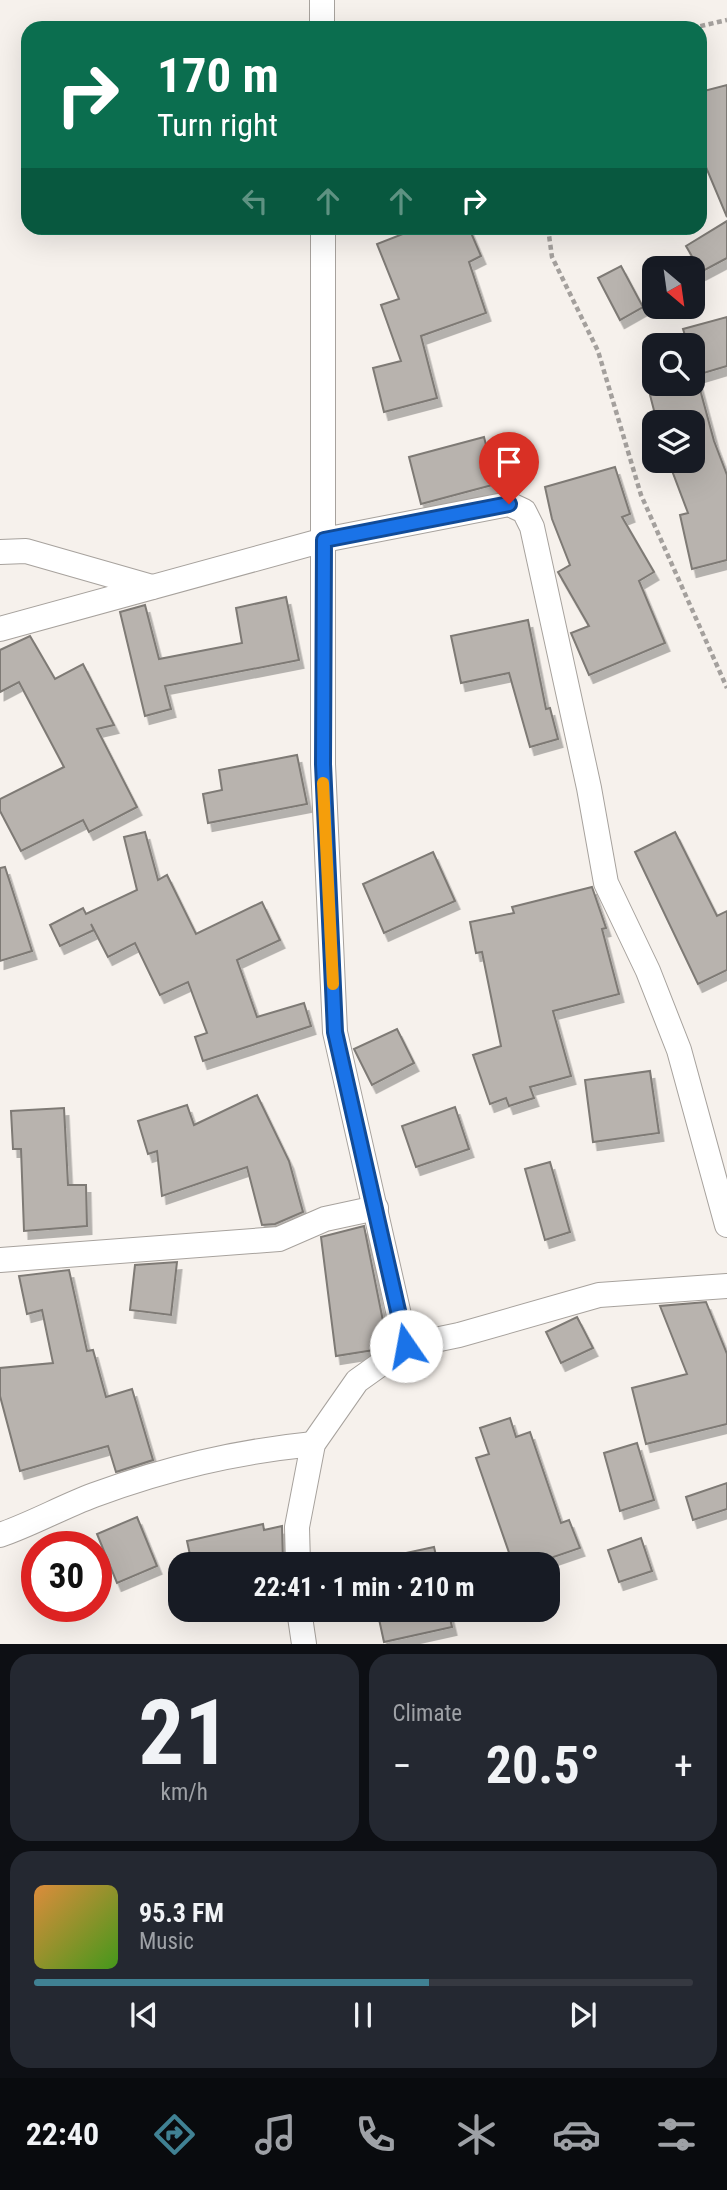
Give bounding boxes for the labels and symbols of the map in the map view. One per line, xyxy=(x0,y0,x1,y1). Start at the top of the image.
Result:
north arrow xyxy=(642,256,705,318)
pin xyxy=(479,432,539,504)
position arrow xyxy=(369,1309,443,1383)
speed limit sign: 30 xyxy=(21,1531,112,1622)

